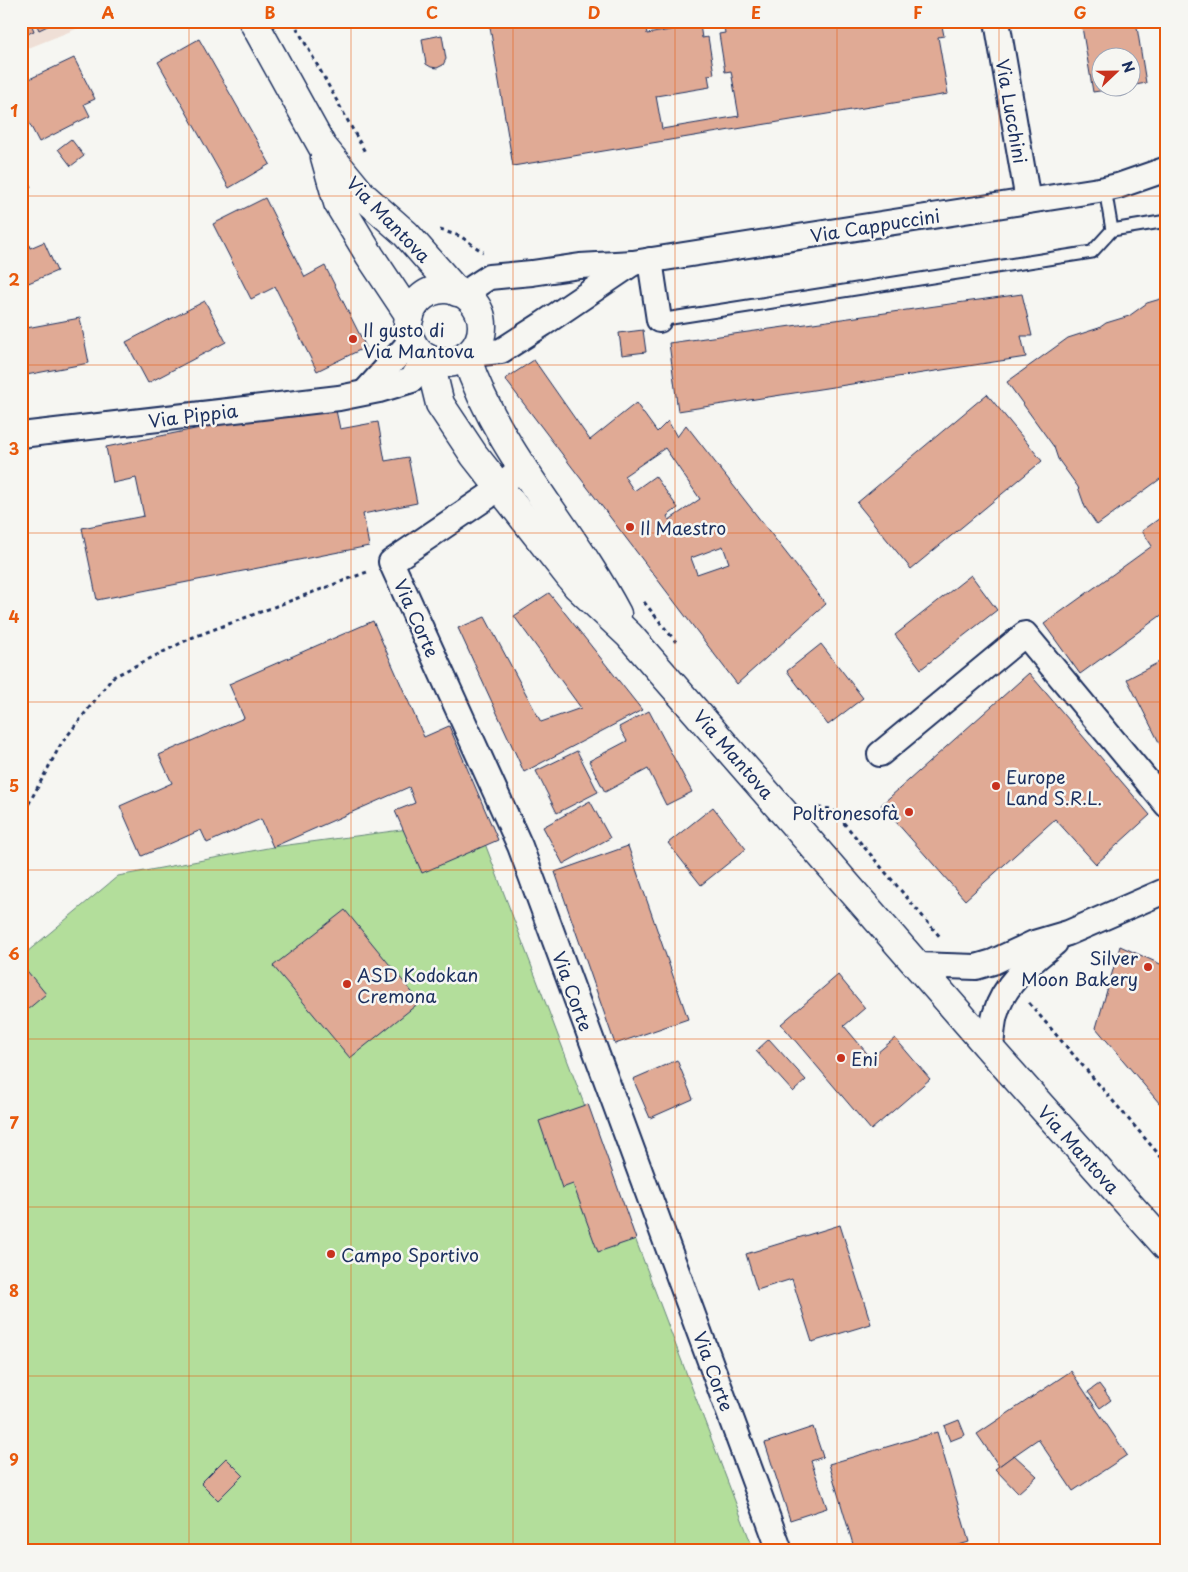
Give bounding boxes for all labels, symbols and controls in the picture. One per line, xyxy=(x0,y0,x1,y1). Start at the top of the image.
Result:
text: A xyxy=(102,0,115,24)
text: B xyxy=(265,0,276,24)
text: C xyxy=(426,0,438,24)
text: D xyxy=(588,0,600,24)
text: E xyxy=(751,0,761,24)
text: F xyxy=(913,0,923,24)
text: G xyxy=(1073,0,1087,24)
north arrow xyxy=(1090,48,1140,98)
street label: Via Lucchini xyxy=(990,56,1034,166)
text: N xyxy=(1117,58,1140,76)
text: 1 xyxy=(10,98,18,122)
street label: Via Mantova xyxy=(341,170,437,268)
street label: Via Cappuccini xyxy=(808,201,942,249)
text: 2 xyxy=(8,267,20,291)
place label: Il gusto di Via Mantova xyxy=(363,316,474,364)
marker: Il gusto di Via Mantova xyxy=(347,333,359,345)
street label: Via Pippia xyxy=(147,396,240,434)
text: 3 xyxy=(9,436,19,460)
place label: Il Maestro xyxy=(640,514,726,541)
marker: Il Maestro xyxy=(624,521,636,533)
street label: Via Corte xyxy=(388,575,446,661)
text: 4 xyxy=(9,604,20,628)
street label: Via Mantova xyxy=(687,703,781,805)
place label: Europe Land S.R.L. xyxy=(1006,763,1102,811)
text: 5 xyxy=(9,773,19,797)
marker: Europe Land S.R.L. xyxy=(990,780,1002,792)
place label: Poltronesofà xyxy=(792,799,900,826)
marker: Poltronesofà xyxy=(903,806,915,818)
text: 6 xyxy=(8,941,20,965)
place label: Silver Moon Bakery xyxy=(1021,944,1139,992)
street label: Via Corte xyxy=(546,947,600,1035)
place label: ASD Kodokan Cremona xyxy=(357,961,478,1009)
marker: Silver Moon Bakery xyxy=(1142,961,1154,973)
marker: ASD Kodokan Cremona xyxy=(341,978,353,990)
place label: Eni xyxy=(851,1045,878,1072)
marker: Eni xyxy=(835,1052,847,1064)
street label: Via Mantova xyxy=(1032,1099,1126,1199)
text: 7 xyxy=(9,1110,19,1134)
place label: Campo Sportivo xyxy=(341,1241,479,1268)
marker: Campo Sportivo xyxy=(325,1248,337,1260)
text: 8 xyxy=(9,1278,19,1302)
street label: Via Corte xyxy=(687,1327,741,1415)
text: 9 xyxy=(9,1447,19,1471)

